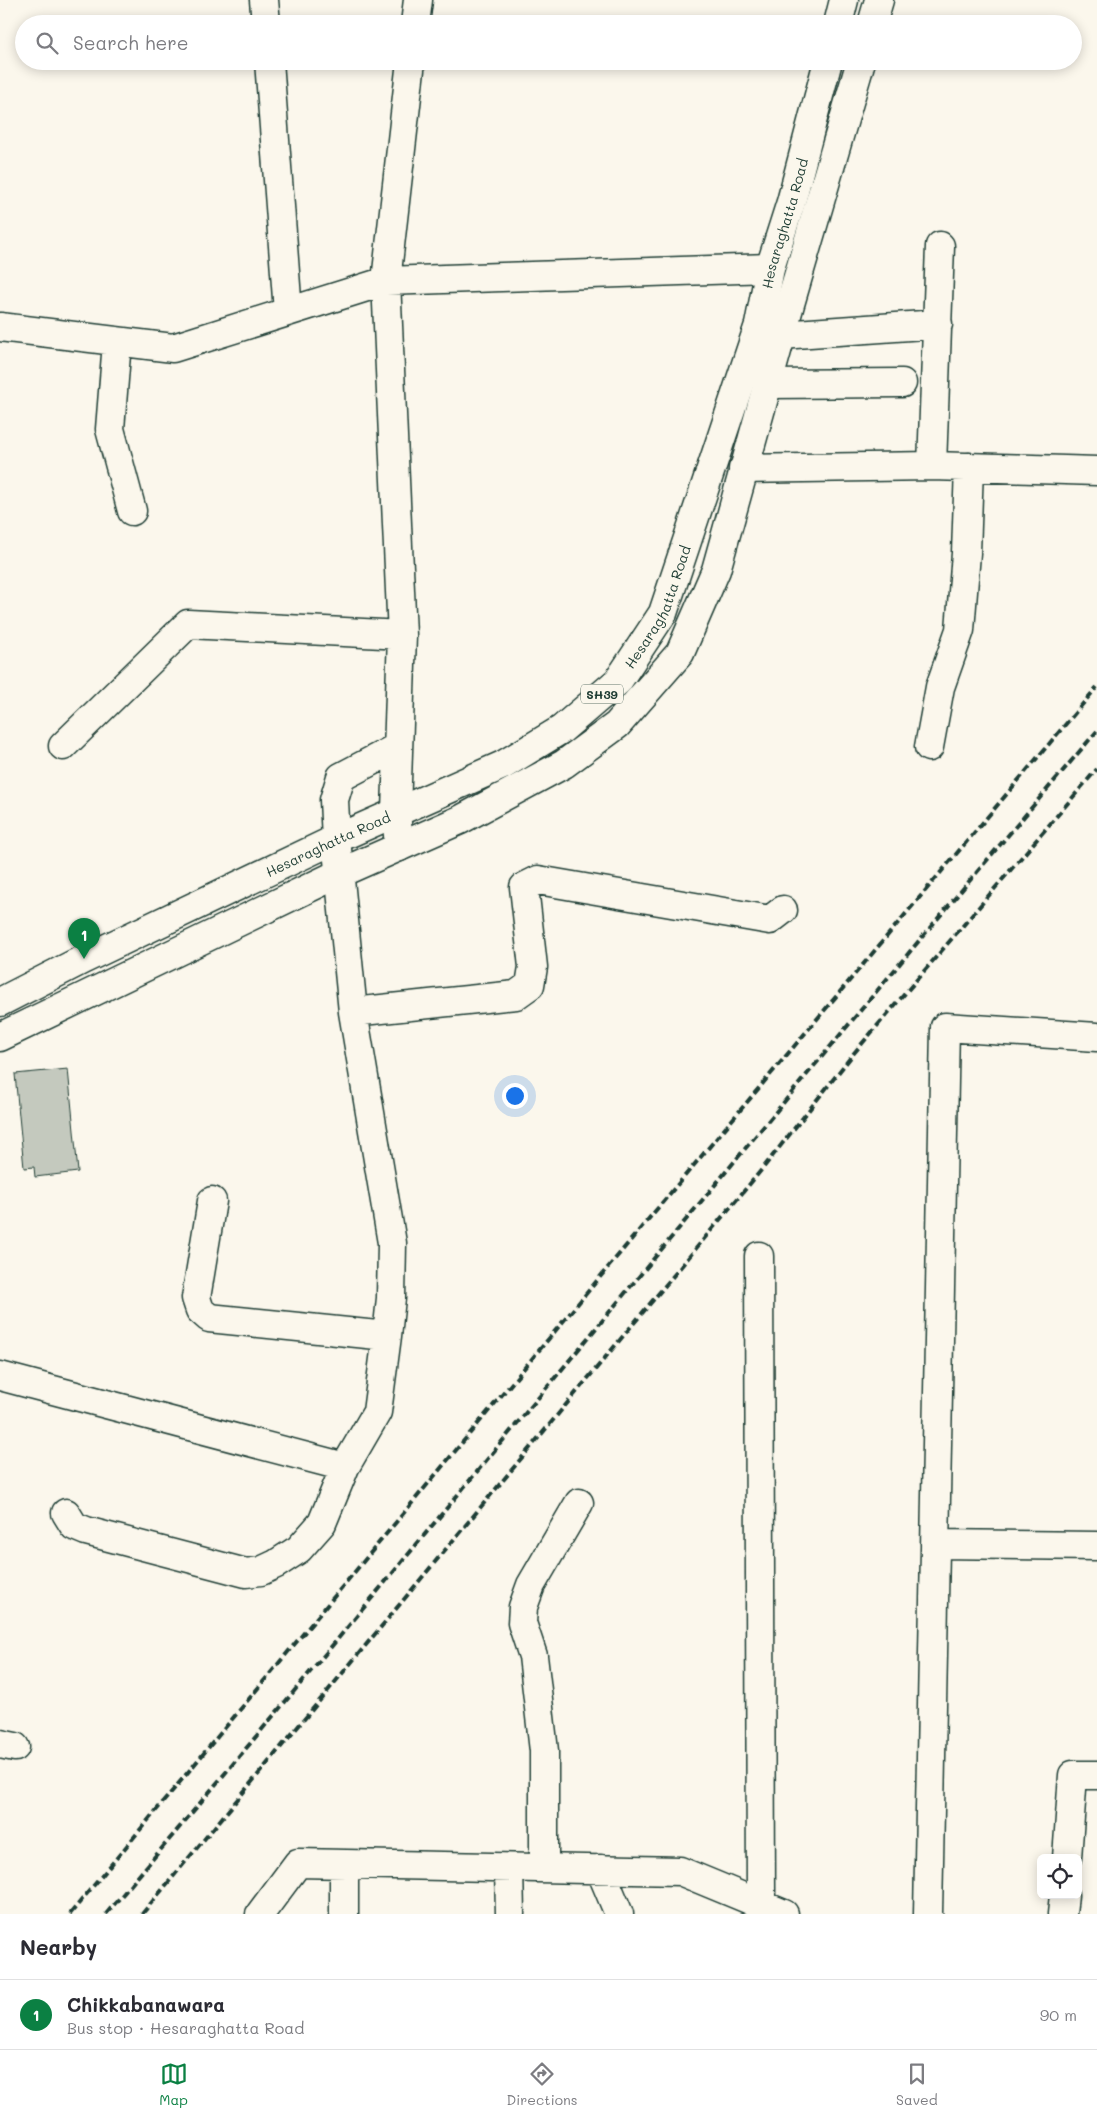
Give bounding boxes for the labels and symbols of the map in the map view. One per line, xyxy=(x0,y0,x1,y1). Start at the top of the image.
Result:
street label: Hesaraghatta Road xyxy=(757,156,812,290)
street label: Hesaraghatta Road xyxy=(620,542,695,672)
road number: SH39 xyxy=(581,684,623,704)
street label: Hesaraghatta Road xyxy=(262,807,393,881)
pin: 1 xyxy=(68,918,100,959)
your location xyxy=(502,1083,528,1109)

